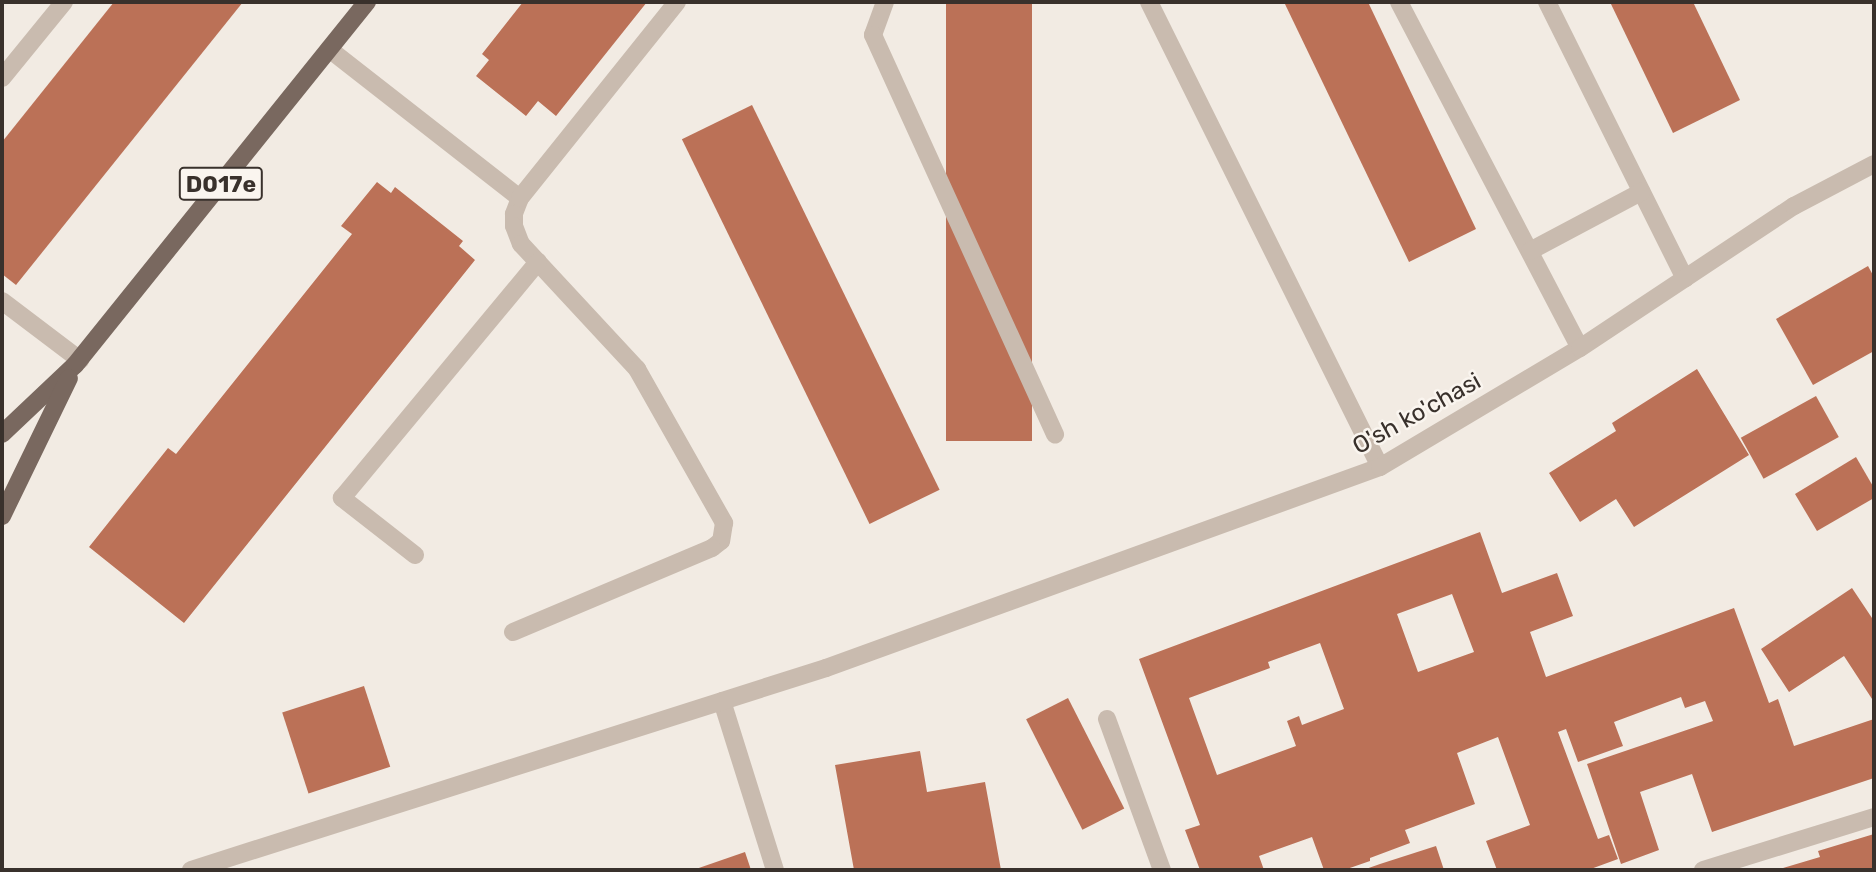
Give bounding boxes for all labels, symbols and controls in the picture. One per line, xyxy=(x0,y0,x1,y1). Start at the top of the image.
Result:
road number: D017e xyxy=(177,164,265,204)
street label: O'sh ko'chasi xyxy=(1348,367,1486,461)

